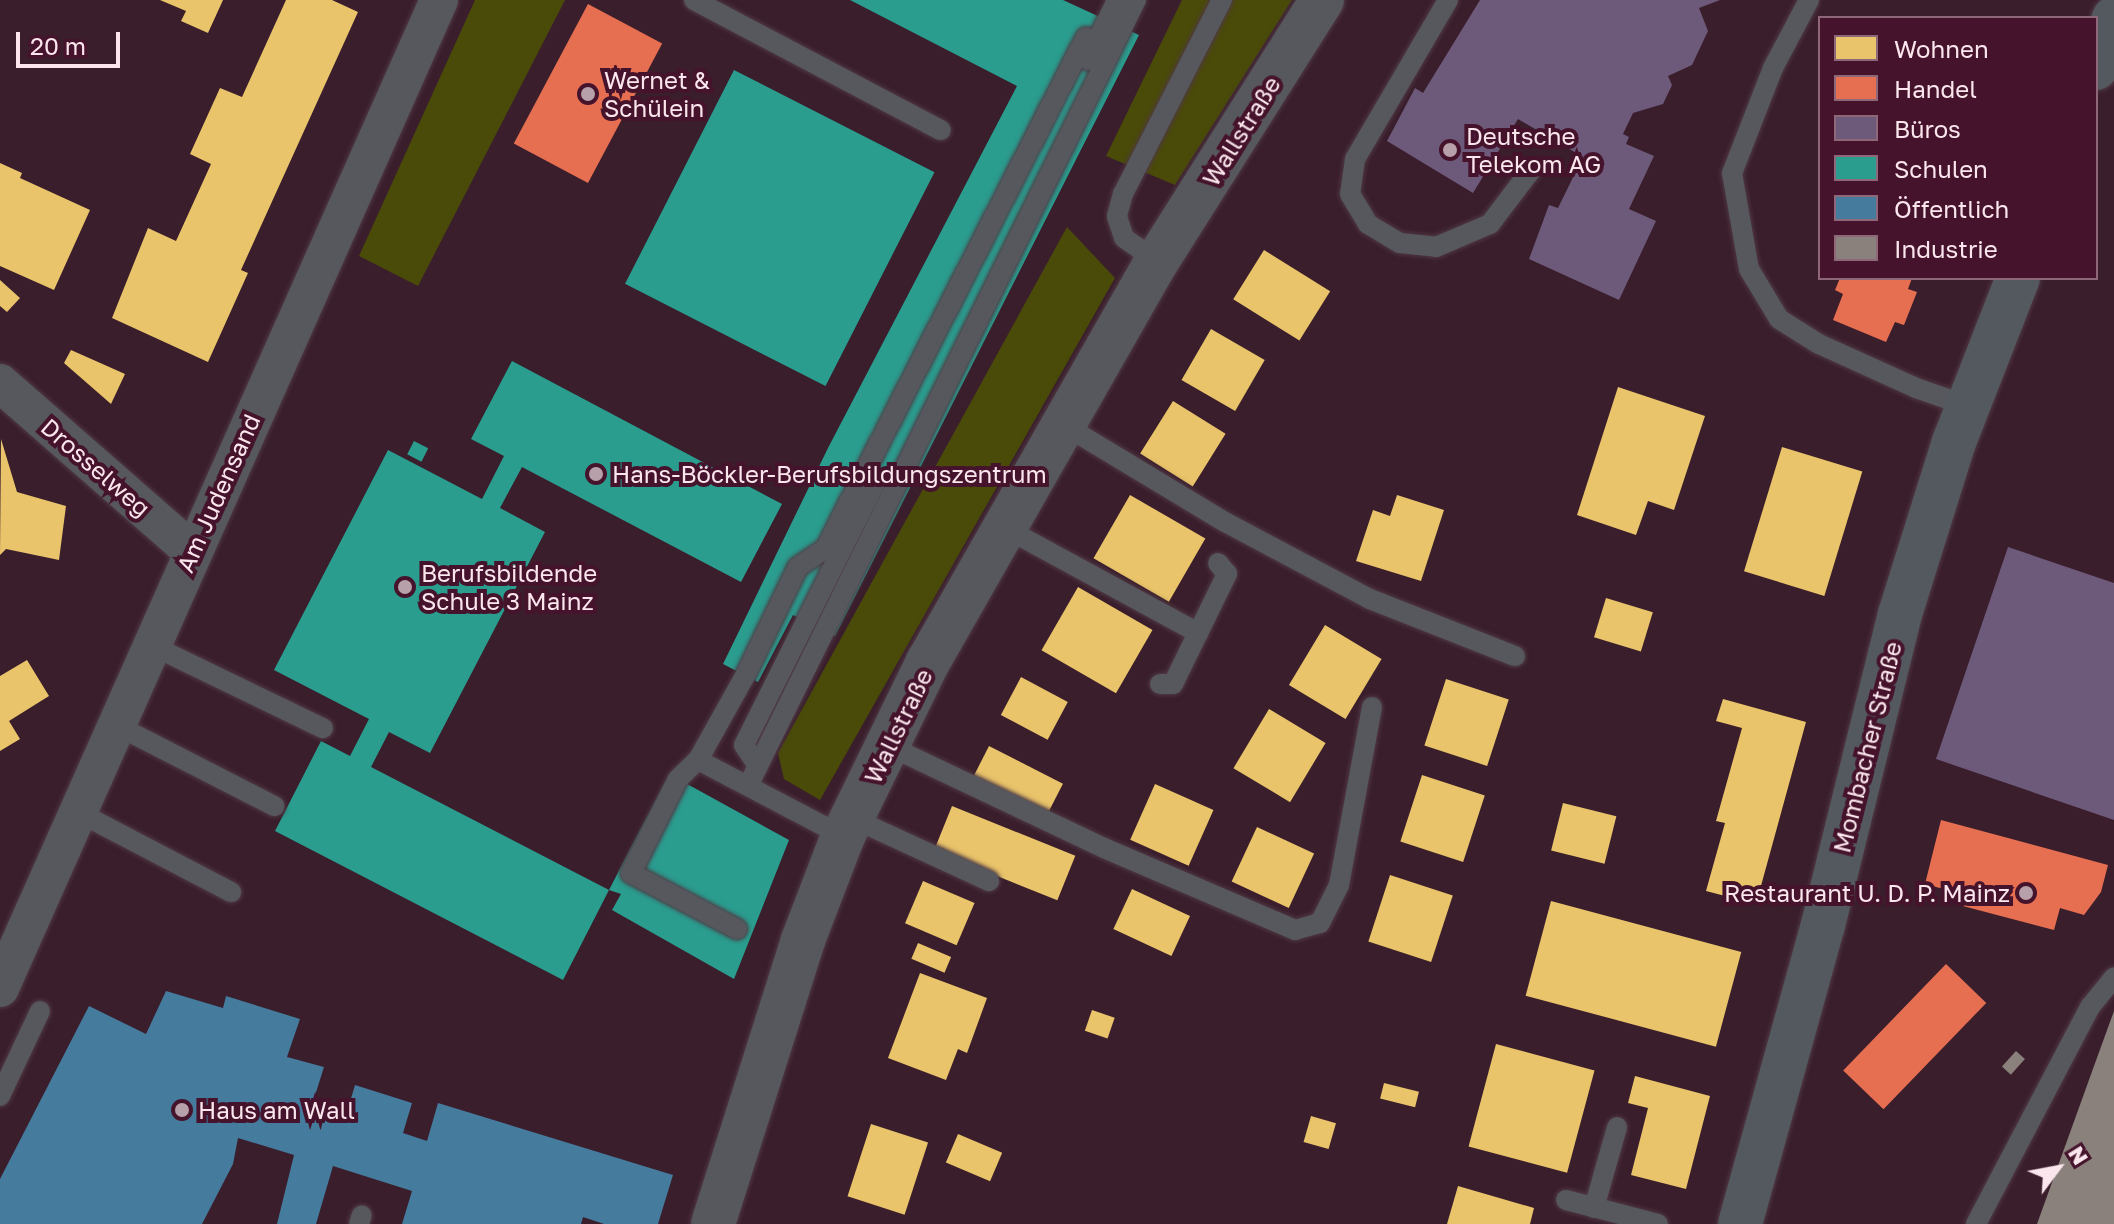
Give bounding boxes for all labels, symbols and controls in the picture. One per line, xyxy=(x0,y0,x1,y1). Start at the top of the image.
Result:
scale bar xyxy=(20,16,124,66)
legend xyxy=(1818,16,2098,280)
text: 20 m xyxy=(30,31,86,60)
text: Wohnen xyxy=(1894,34,1989,63)
place label: Wernet & Schülein xyxy=(604,66,710,122)
street label: Wallstraße xyxy=(1196,71,1286,191)
text: Handel xyxy=(1894,74,1977,103)
marker: Wernet & Schülein xyxy=(579,85,597,103)
text: Büros xyxy=(1894,114,1961,143)
place label: Deutsche Telekom AG xyxy=(1466,122,1601,178)
marker: Deutsche Telekom AG xyxy=(1441,141,1459,159)
text: Schulen xyxy=(1894,154,1988,183)
text: Öffentlich xyxy=(1894,194,2009,223)
text: Industrie xyxy=(1894,234,1998,263)
street label: Am Judensand xyxy=(170,409,266,577)
street label: Drosselweg xyxy=(36,412,156,522)
place label: Hans-Böckler-Berufsbildungszentrum xyxy=(612,460,1047,488)
marker: Hans-Böckler-Berufsbildungszentrum xyxy=(587,465,605,483)
place label: Berufsbildende Schule 3 Mainz xyxy=(421,559,597,615)
marker: Berufsbildende Schule 3 Mainz xyxy=(396,578,414,596)
street label: Mombacher Straße xyxy=(1827,638,1907,856)
street label: Wallstraße xyxy=(858,664,938,788)
place label: Restaurant U. D. P. Mainz xyxy=(1724,879,2010,907)
marker: Restaurant U. D. P. Mainz xyxy=(2017,884,2035,902)
place label: Haus am Wall xyxy=(198,1096,355,1124)
marker: Haus am Wall xyxy=(173,1101,191,1119)
north arrow xyxy=(2018,1128,2098,1208)
text: N xyxy=(2063,1141,2095,1169)

